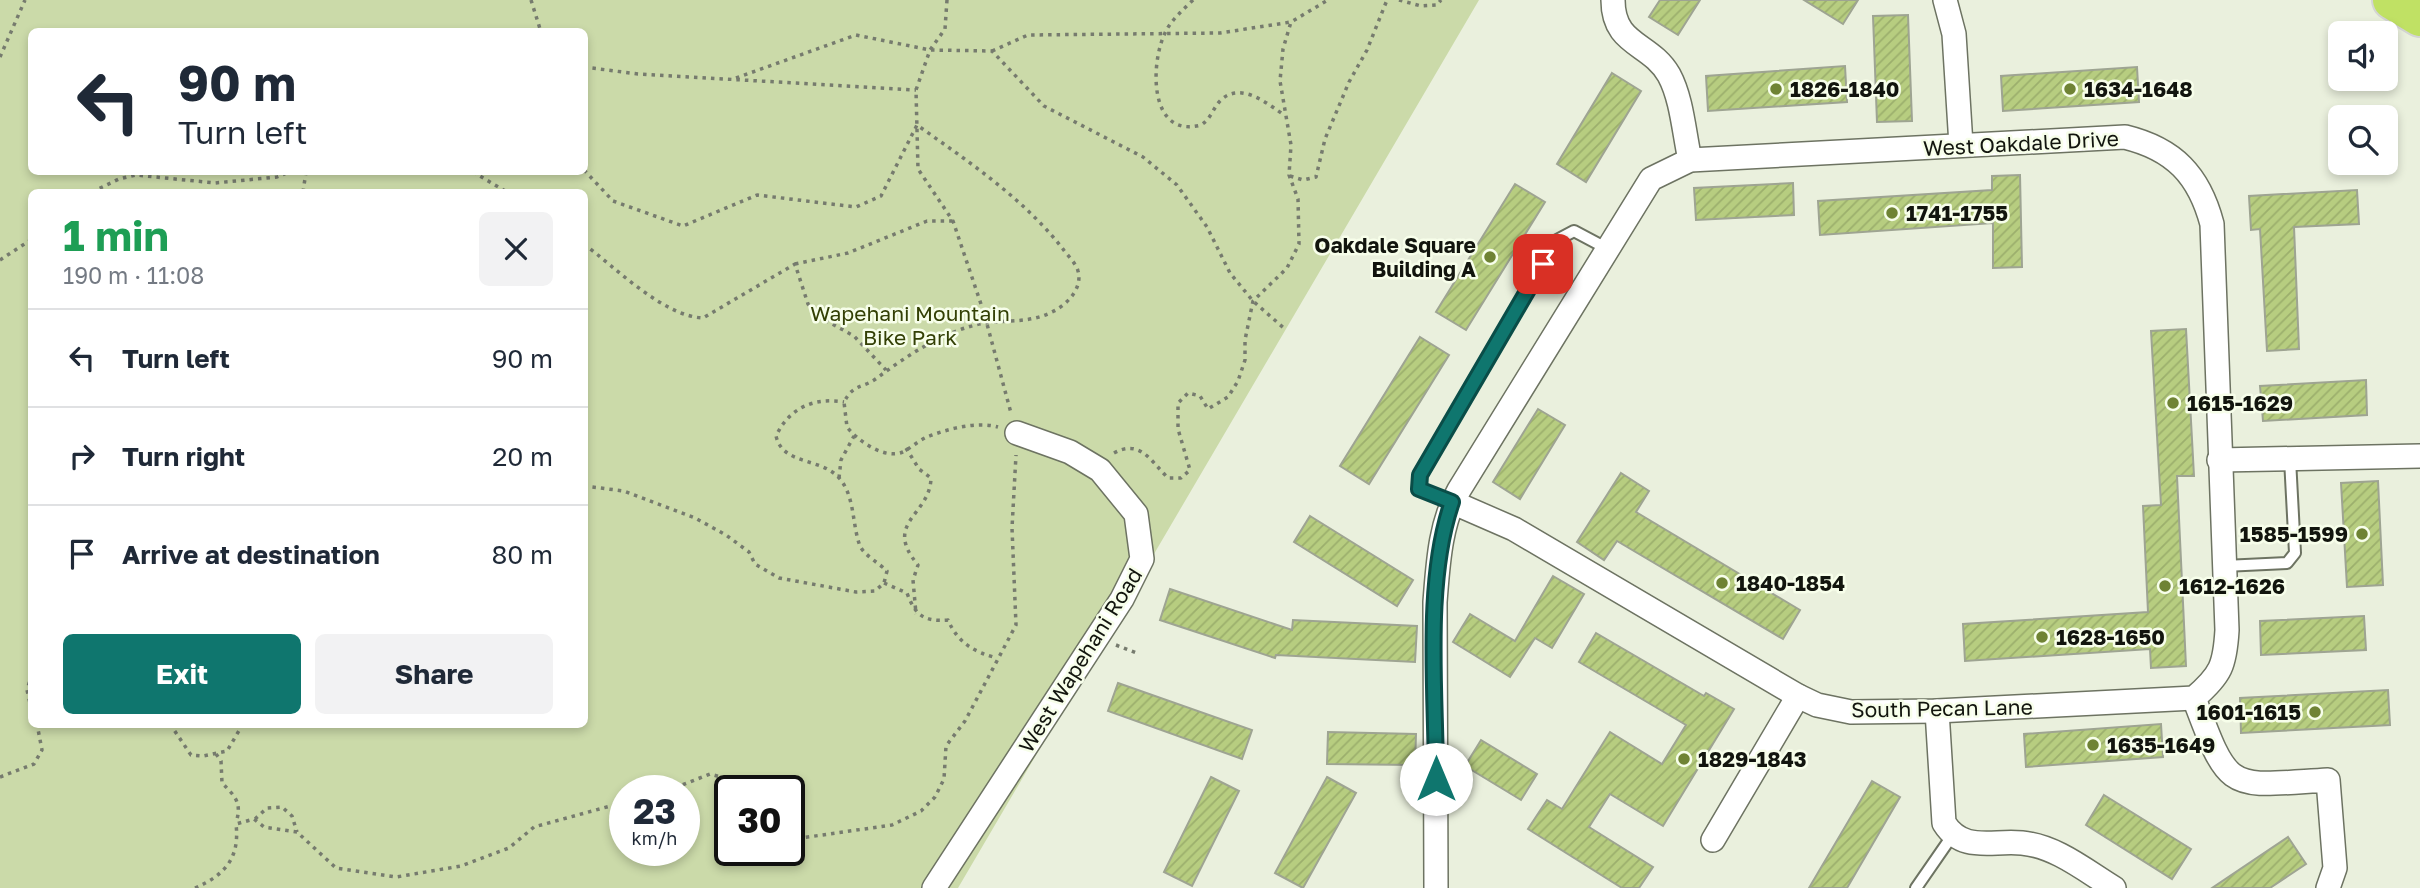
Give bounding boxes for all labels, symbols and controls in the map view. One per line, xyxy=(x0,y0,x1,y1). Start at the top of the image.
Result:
map controls xyxy=(2328,21,2398,175)
button: sound xyxy=(2328,21,2398,91)
text: 90 m xyxy=(178,53,296,112)
icon: left xyxy=(63,56,154,147)
place label: 1826-1840 xyxy=(1790,76,1899,102)
place label: 1634-1648 xyxy=(2084,76,2193,102)
marker: 1826-1840 xyxy=(1768,81,1784,97)
marker: 1634-1648 xyxy=(2062,81,2078,97)
button: search xyxy=(2328,105,2398,175)
text: Turn left xyxy=(178,113,307,151)
street label: West Oakdale Drive xyxy=(1923,125,2119,161)
place label: 1741-1755 xyxy=(1906,200,2008,226)
marker: 1741-1755 xyxy=(1884,205,1900,221)
text: 1 min xyxy=(63,210,169,260)
button: close xyxy=(479,212,553,286)
place label: Oakdale Square Building A xyxy=(1314,232,1476,282)
pin xyxy=(1513,234,1573,294)
icon: arrive xyxy=(1524,245,1562,283)
marker: Oakdale Square Building A xyxy=(1482,249,1498,265)
text: 190 m · 11:08 xyxy=(63,261,204,289)
park label: Wapehani Mountain Bike Park xyxy=(810,300,1010,350)
icon: left xyxy=(63,339,101,377)
text: Turn left xyxy=(122,343,230,374)
text: 90 m xyxy=(492,343,553,374)
place label: 1615-1629 xyxy=(2187,390,2293,416)
marker: 1615-1629 xyxy=(2165,395,2181,411)
icon: right xyxy=(63,437,101,475)
text: Turn right xyxy=(122,441,245,472)
text: 20 m xyxy=(492,441,553,472)
place label: 1585-1599 xyxy=(2240,521,2348,547)
marker: 1585-1599 xyxy=(2354,526,2370,542)
icon: arrive xyxy=(63,535,101,573)
text: Arrive at destination xyxy=(122,539,380,570)
text: 80 m xyxy=(492,539,553,570)
street label: West Wapehani Road xyxy=(1013,563,1147,757)
place label: 1840-1854 xyxy=(1736,570,1845,596)
place label: 1612-1626 xyxy=(2179,573,2285,599)
marker: 1840-1854 xyxy=(1714,575,1730,591)
marker: 1612-1626 xyxy=(2157,578,2173,594)
place label: 1628-1650 xyxy=(2056,624,2165,650)
marker: 1628-1650 xyxy=(2034,629,2050,645)
button: Exit xyxy=(63,634,301,714)
button: Share xyxy=(315,634,553,714)
street label: South Pecan Lane xyxy=(1851,693,2033,723)
place label: 1601-1615 xyxy=(2197,699,2301,725)
marker: 1601-1615 xyxy=(2307,704,2323,720)
place label: 1635-1649 xyxy=(2107,732,2215,758)
marker: 1635-1649 xyxy=(2085,737,2101,753)
position arrow xyxy=(1399,742,1473,816)
place label: 1829-1843 xyxy=(1698,746,1807,772)
marker: 1829-1843 xyxy=(1676,751,1692,767)
speed limit sign: 30 xyxy=(714,775,805,866)
text: 23 xyxy=(633,790,676,832)
text: km/h xyxy=(632,827,677,849)

